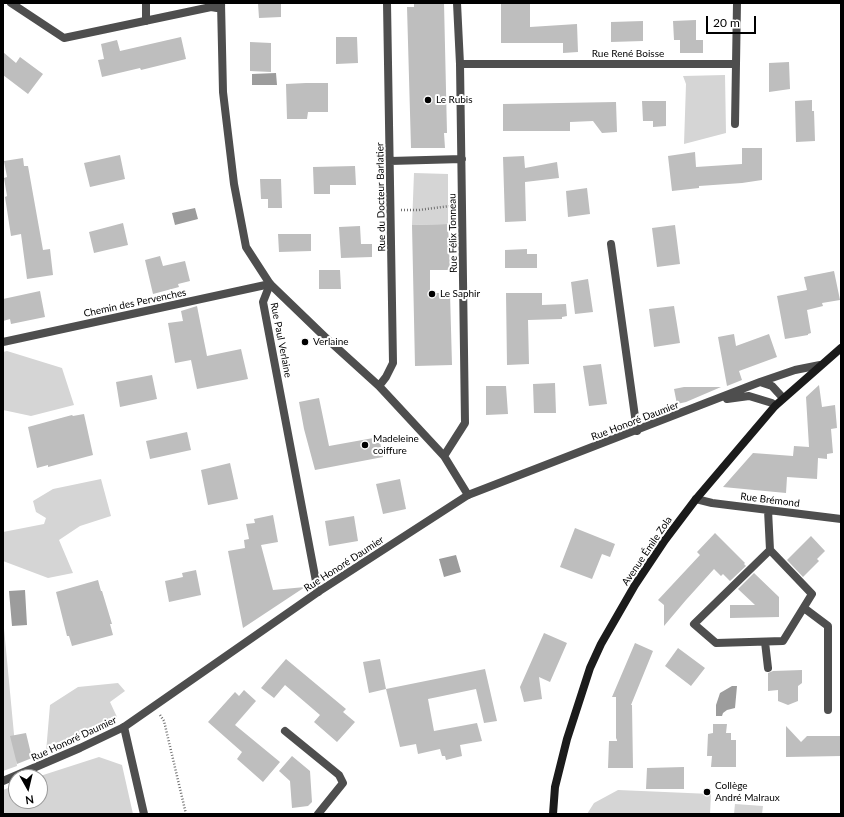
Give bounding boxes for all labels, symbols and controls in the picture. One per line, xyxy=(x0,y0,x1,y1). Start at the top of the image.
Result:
scale bar xyxy=(708,8,758,34)
text: 20 m xyxy=(713,15,740,30)
street label: Rue René Boisse xyxy=(592,48,664,60)
place label: Le Rubis xyxy=(436,94,473,106)
marker: Le Rubis xyxy=(423,95,433,105)
street label: Rue du Docteur Barlatier xyxy=(374,142,388,252)
street label: Rue Félix Tonneau xyxy=(446,193,460,273)
street label: Chemin des Pervenches xyxy=(83,286,187,320)
place label: Le Saphir xyxy=(440,288,480,300)
marker: Le Saphir xyxy=(427,289,437,299)
street label: Rue Paul Verlaine xyxy=(268,301,294,379)
place label: Verlaine xyxy=(313,336,349,348)
marker: Verlaine xyxy=(300,337,310,347)
street label: Rue Honoré Daumier xyxy=(590,399,680,443)
place label: Madeleine coiffure xyxy=(373,433,419,456)
marker: Madeleine coiffure xyxy=(360,440,370,450)
street label: Rue Brémond xyxy=(740,490,800,510)
street label: Avenue Émile Zola xyxy=(619,514,675,588)
street label: Rue Honoré Daumier xyxy=(302,534,386,594)
street label: Rue Honoré Daumier xyxy=(29,714,119,764)
north arrow xyxy=(8,769,48,809)
place label: Collège André Malraux xyxy=(715,780,780,804)
marker: Collège André Malraux xyxy=(702,787,712,797)
text: N xyxy=(25,793,35,807)

